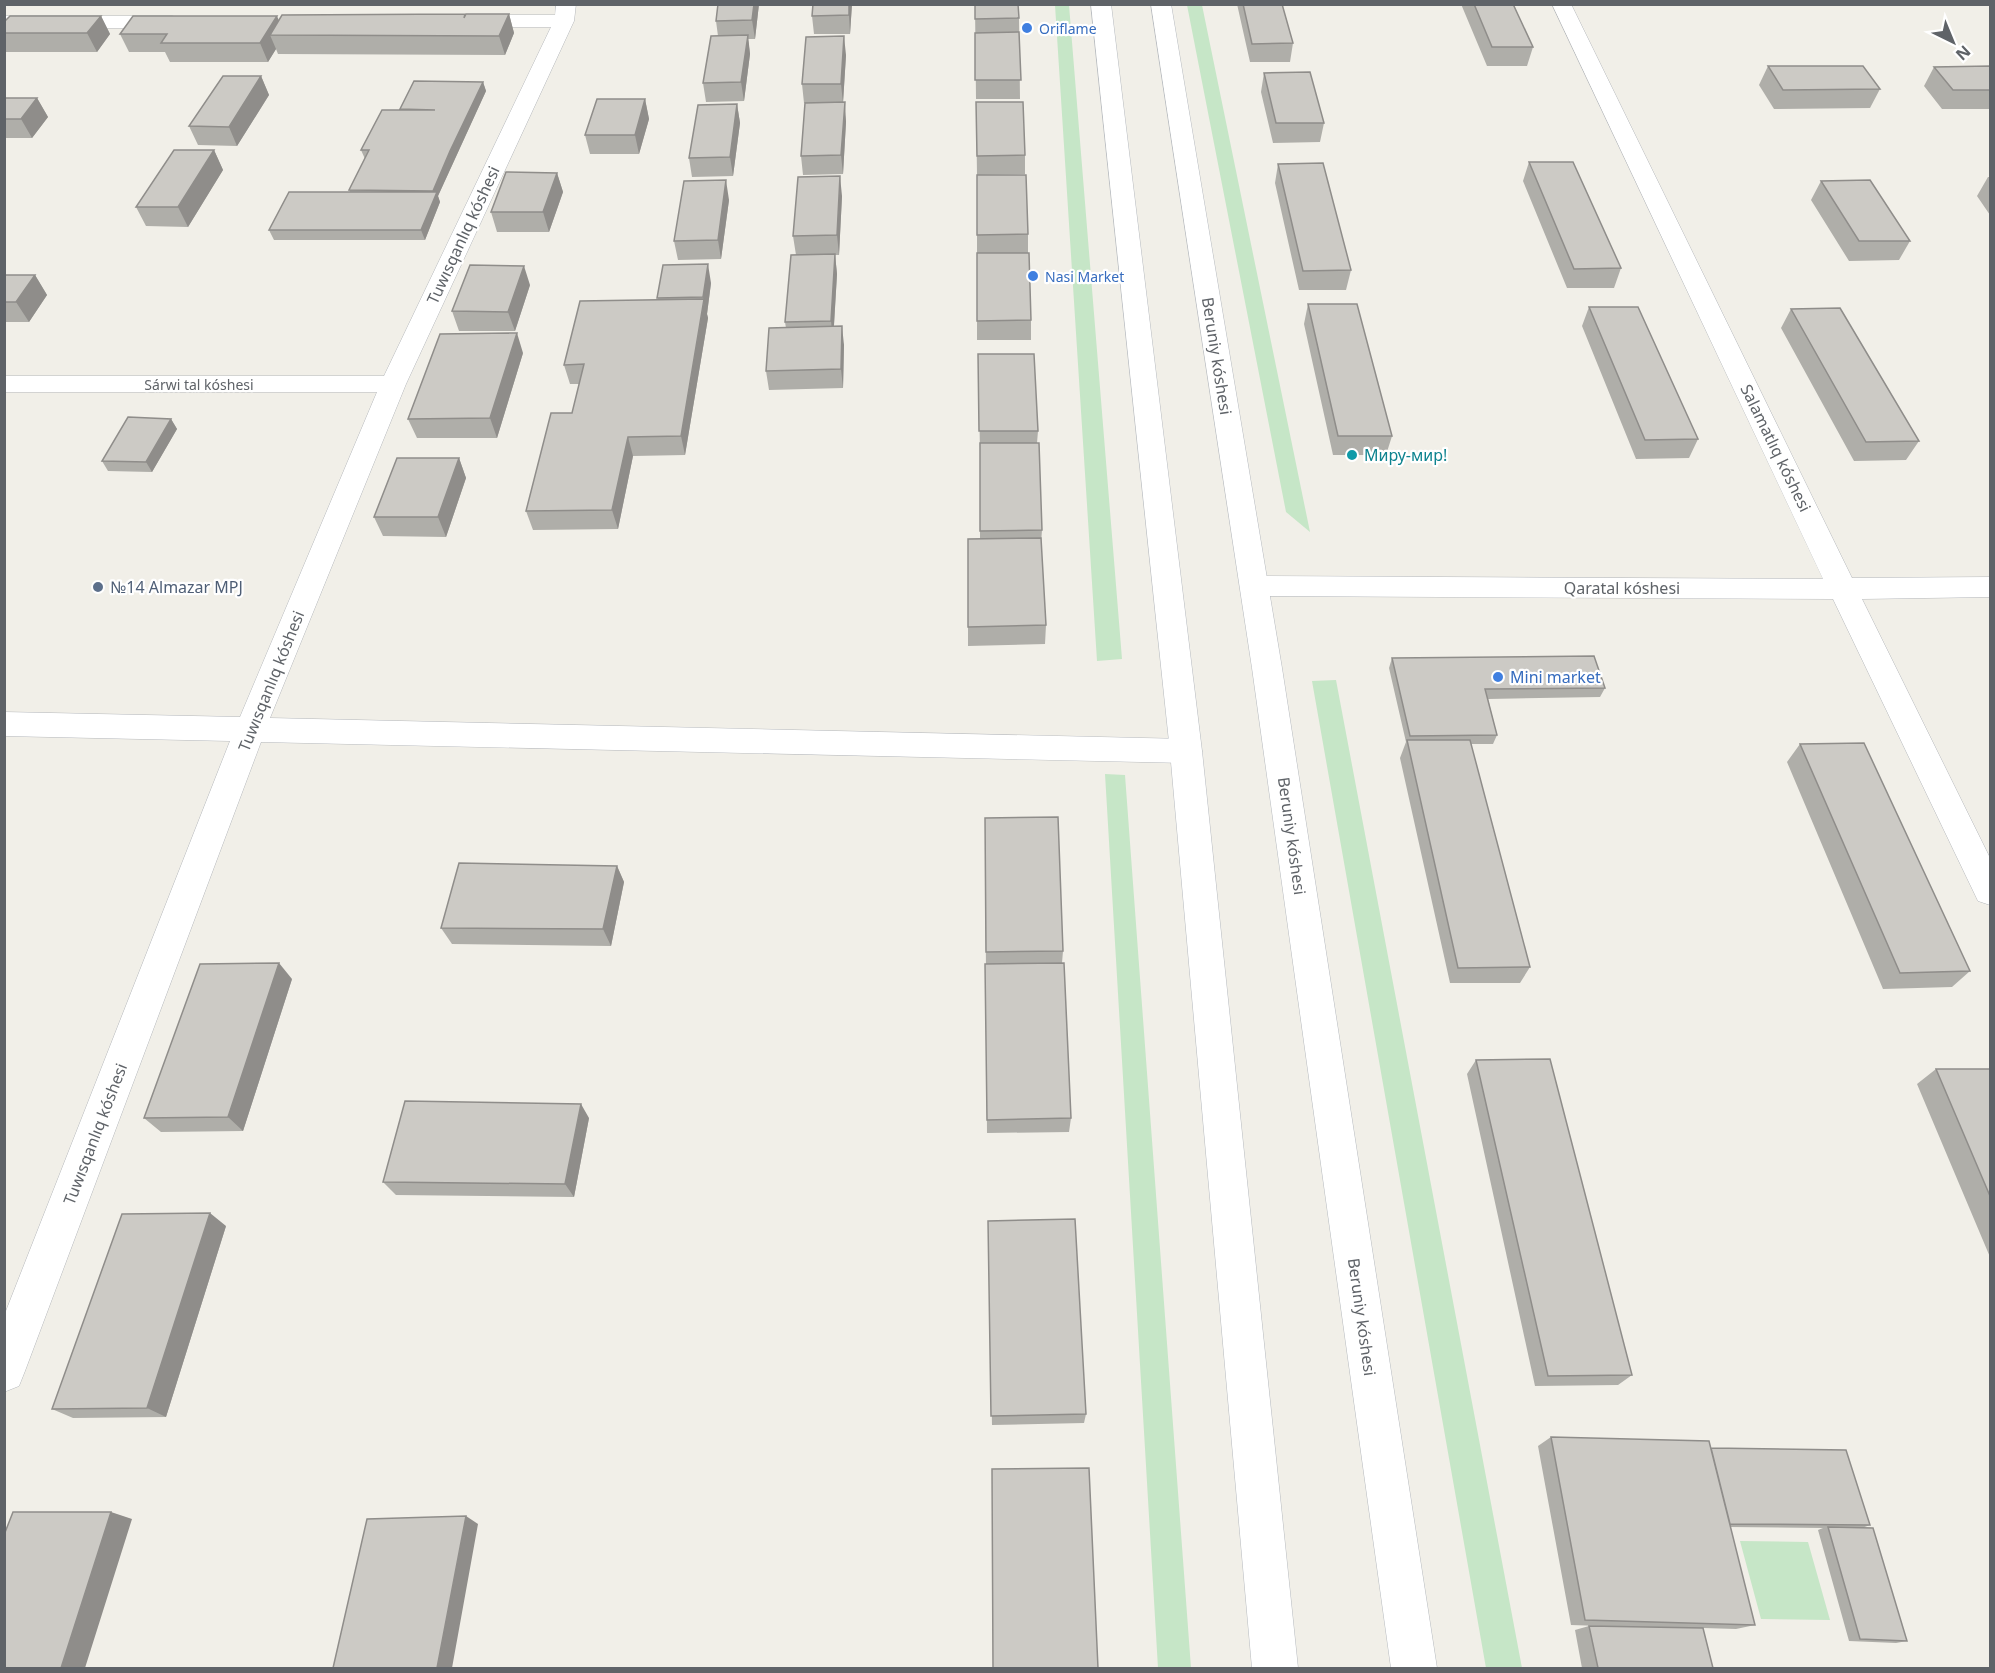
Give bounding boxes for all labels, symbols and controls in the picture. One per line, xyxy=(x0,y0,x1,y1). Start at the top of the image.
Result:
north arrow xyxy=(1923,12,1983,72)
place label: Oriflame xyxy=(1039,19,1097,38)
marker: Oriflame xyxy=(1020,21,1034,35)
text: N xyxy=(1951,40,1975,65)
street label: Tuwısqanlıq kóshesi xyxy=(421,162,505,308)
place label: Nasi Market xyxy=(1045,267,1124,286)
marker: Nasi Market xyxy=(1026,269,1040,283)
street label: Beruniy kóshesi xyxy=(1197,296,1237,416)
street label: Sárwi tal kóshesi xyxy=(144,375,254,394)
street label: Salamatlıq kóshesi xyxy=(1736,381,1816,515)
place label: Миру-мир! xyxy=(1364,444,1447,466)
marker: Миру-мир! xyxy=(1345,448,1359,462)
place label: №14 Almazar MPJ xyxy=(110,576,243,598)
street label: Qaratal kóshesi xyxy=(1564,577,1680,599)
marker: №14 Almazar MPJ xyxy=(91,580,105,594)
street label: Tuwısqanlıq kóshesi xyxy=(233,607,309,755)
place label: Mini market xyxy=(1510,666,1601,688)
marker: Mini market xyxy=(1491,670,1505,684)
street label: Beruniy kóshesi xyxy=(1273,776,1311,896)
street label: Tuwısqanlıq kóshesi xyxy=(58,1060,132,1208)
street label: Beruniy kóshesi xyxy=(1343,1257,1381,1377)

